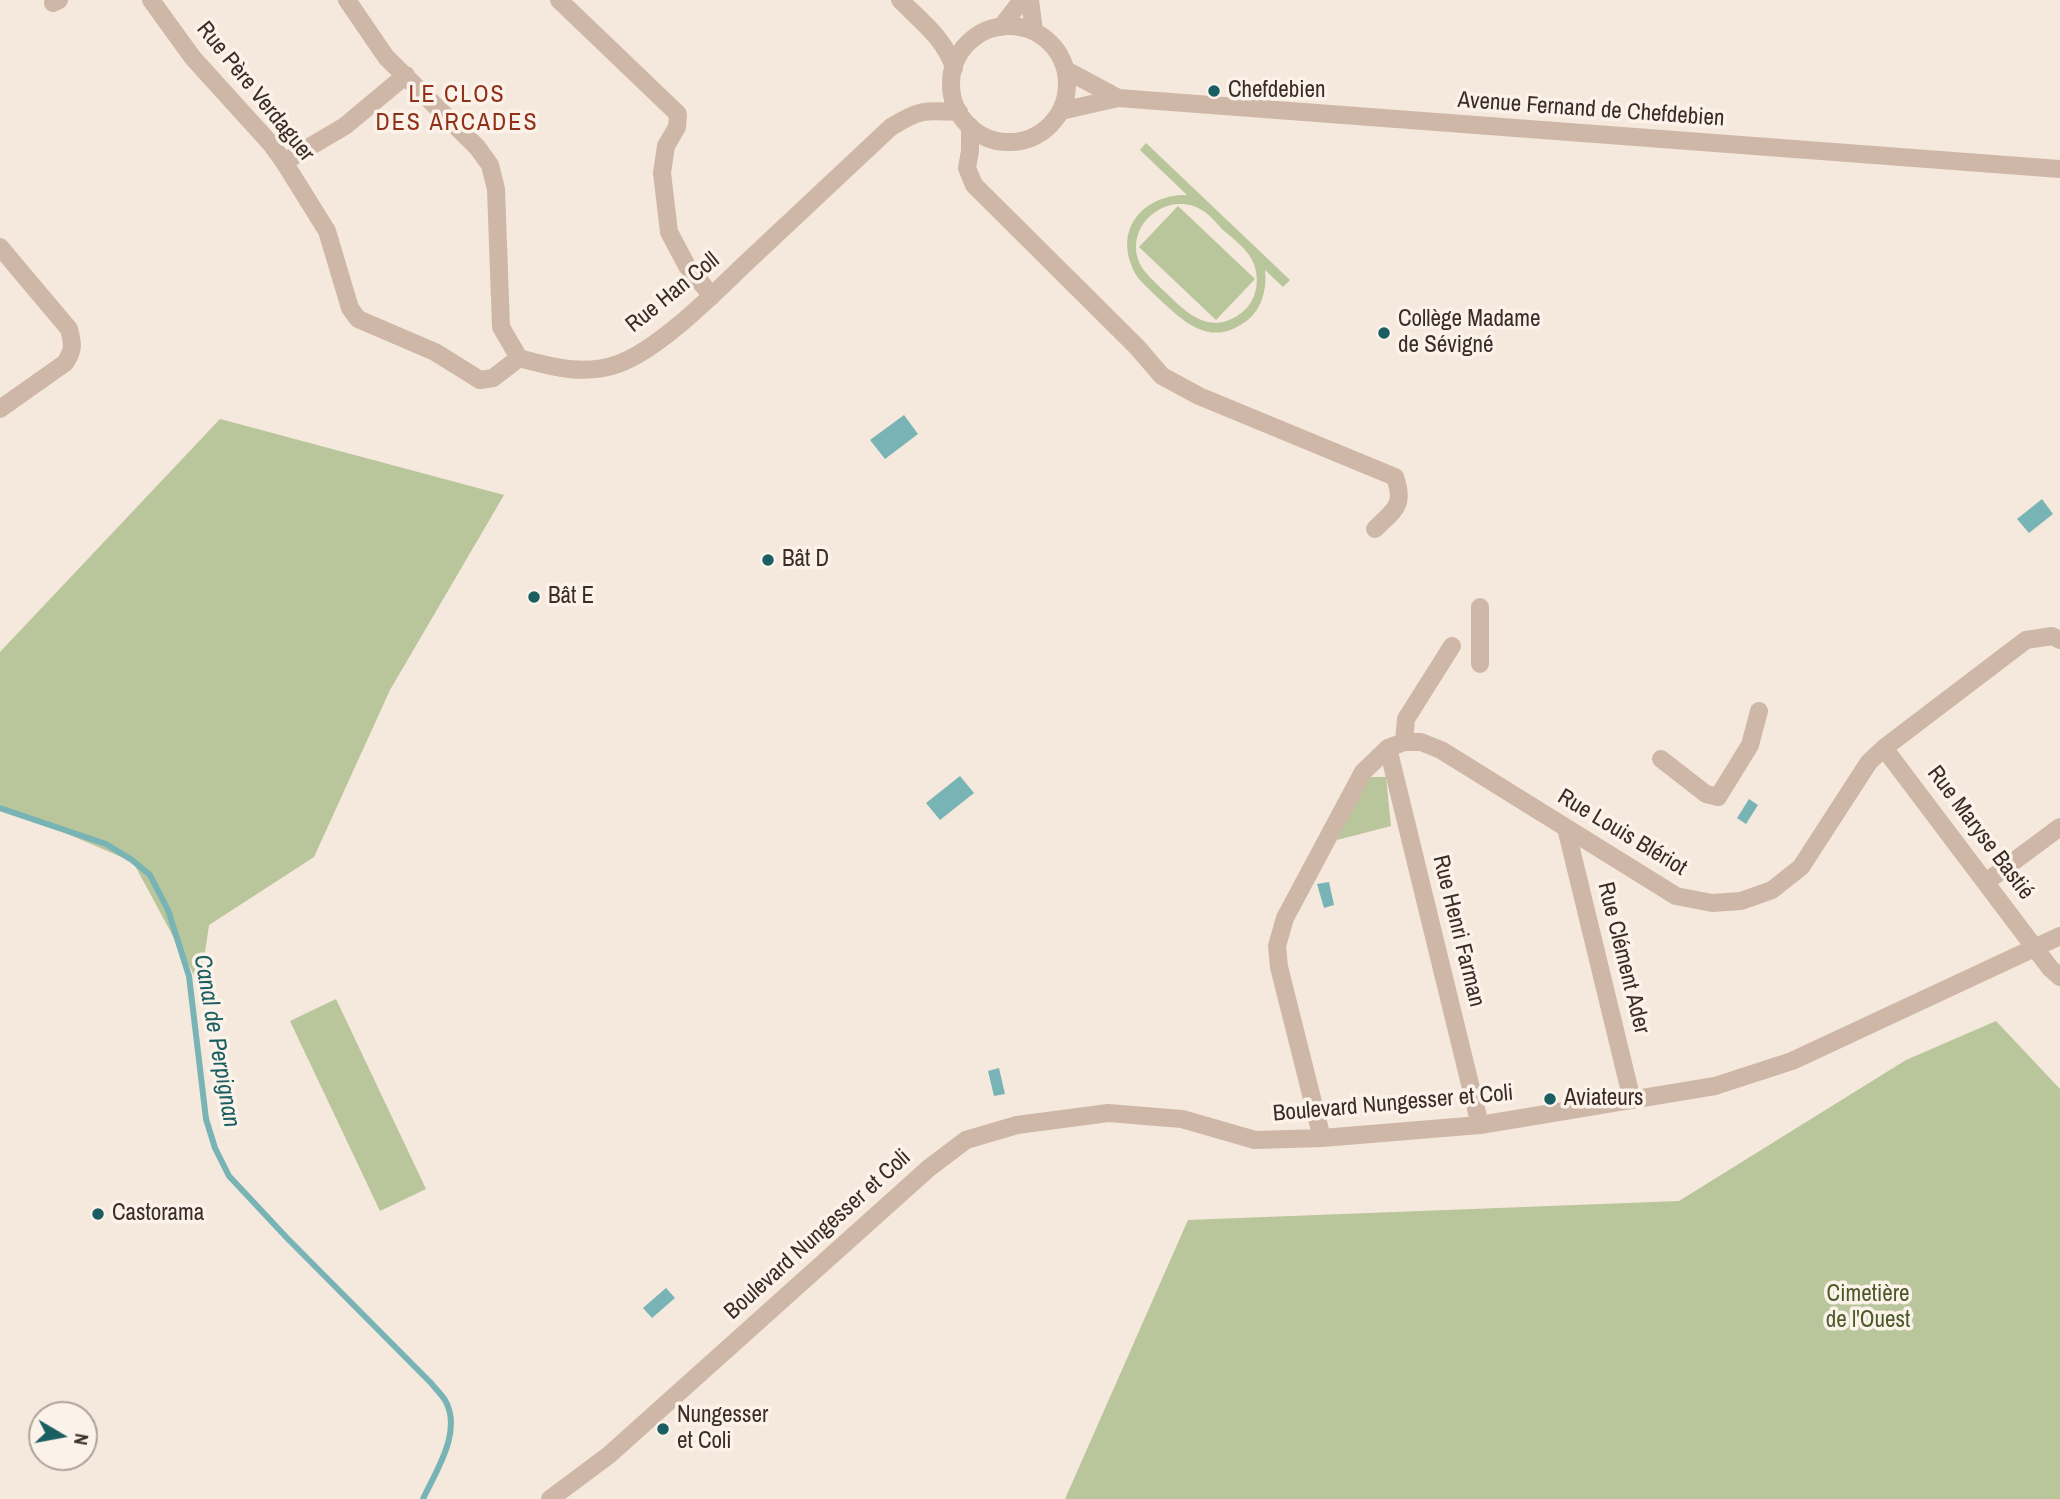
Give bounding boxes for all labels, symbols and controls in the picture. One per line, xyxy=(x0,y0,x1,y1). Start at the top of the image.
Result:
street label: Rue Père Verdaguer xyxy=(190,17,320,167)
place label: Chefdebien xyxy=(1228,77,1326,105)
district label: LE CLOS DES ARCADES xyxy=(377,82,537,138)
marker: Chefdebien xyxy=(1206,83,1222,99)
street label: Avenue Fernand de Chefdebien xyxy=(1457,87,1725,133)
street label: Rue Han Coll xyxy=(621,247,725,339)
place label: Collège Madame de Sévigné xyxy=(1398,306,1541,360)
marker: Collège Madame de Sévigné xyxy=(1376,325,1392,341)
place label: Bât D xyxy=(782,546,829,574)
marker: Bât D xyxy=(760,552,776,568)
place label: Bât E xyxy=(548,583,594,611)
marker: Bât E xyxy=(526,589,542,605)
street label: Rue Maryse Bastié xyxy=(1921,761,2039,905)
street label: Rue Louis Blériot xyxy=(1552,784,1692,882)
street label: Rue Henri Farman xyxy=(1426,852,1490,1010)
street label: Rue Clément Ader xyxy=(1591,879,1655,1037)
water label: Canal de Perpignan xyxy=(187,952,245,1130)
street label: Boulevard Nungesser et Coli xyxy=(1272,1080,1514,1128)
place label: Aviateurs xyxy=(1564,1085,1643,1113)
marker: Aviateurs xyxy=(1542,1091,1558,1107)
street label: Boulevard Nungesser et Coli xyxy=(719,1144,917,1326)
place label: Castorama xyxy=(112,1200,204,1228)
marker: Castorama xyxy=(90,1206,106,1222)
park label: Cimetière de l'Ouest xyxy=(1826,1281,1910,1335)
north arrow xyxy=(28,1401,98,1471)
place label: Nungesser et Coli xyxy=(677,1402,768,1456)
marker: Nungesser et Coli xyxy=(655,1421,671,1437)
text: N xyxy=(68,1432,95,1447)

